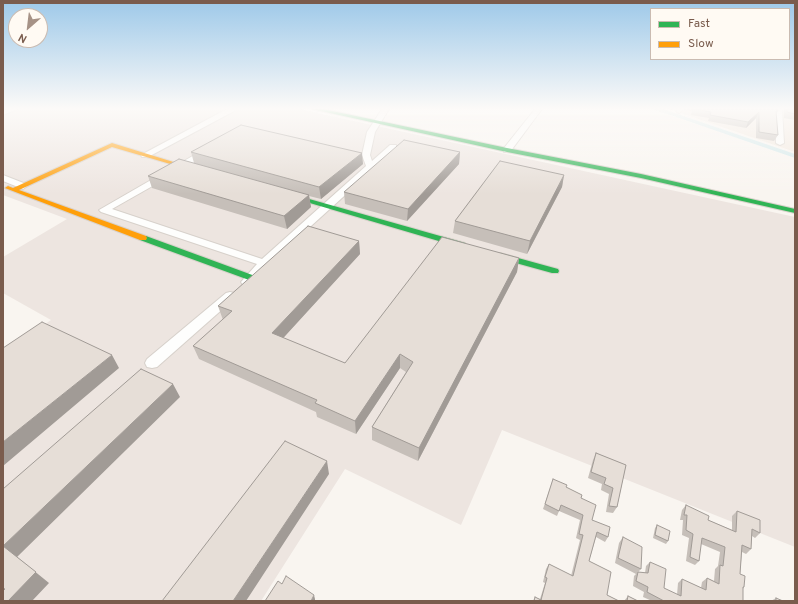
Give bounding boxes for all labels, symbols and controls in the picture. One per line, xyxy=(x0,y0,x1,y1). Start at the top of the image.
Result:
north arrow xyxy=(8,8,48,48)
legend xyxy=(650,8,790,60)
text: Fast xyxy=(688,16,710,32)
text: N xyxy=(16,30,30,46)
text: Slow xyxy=(688,36,714,52)

